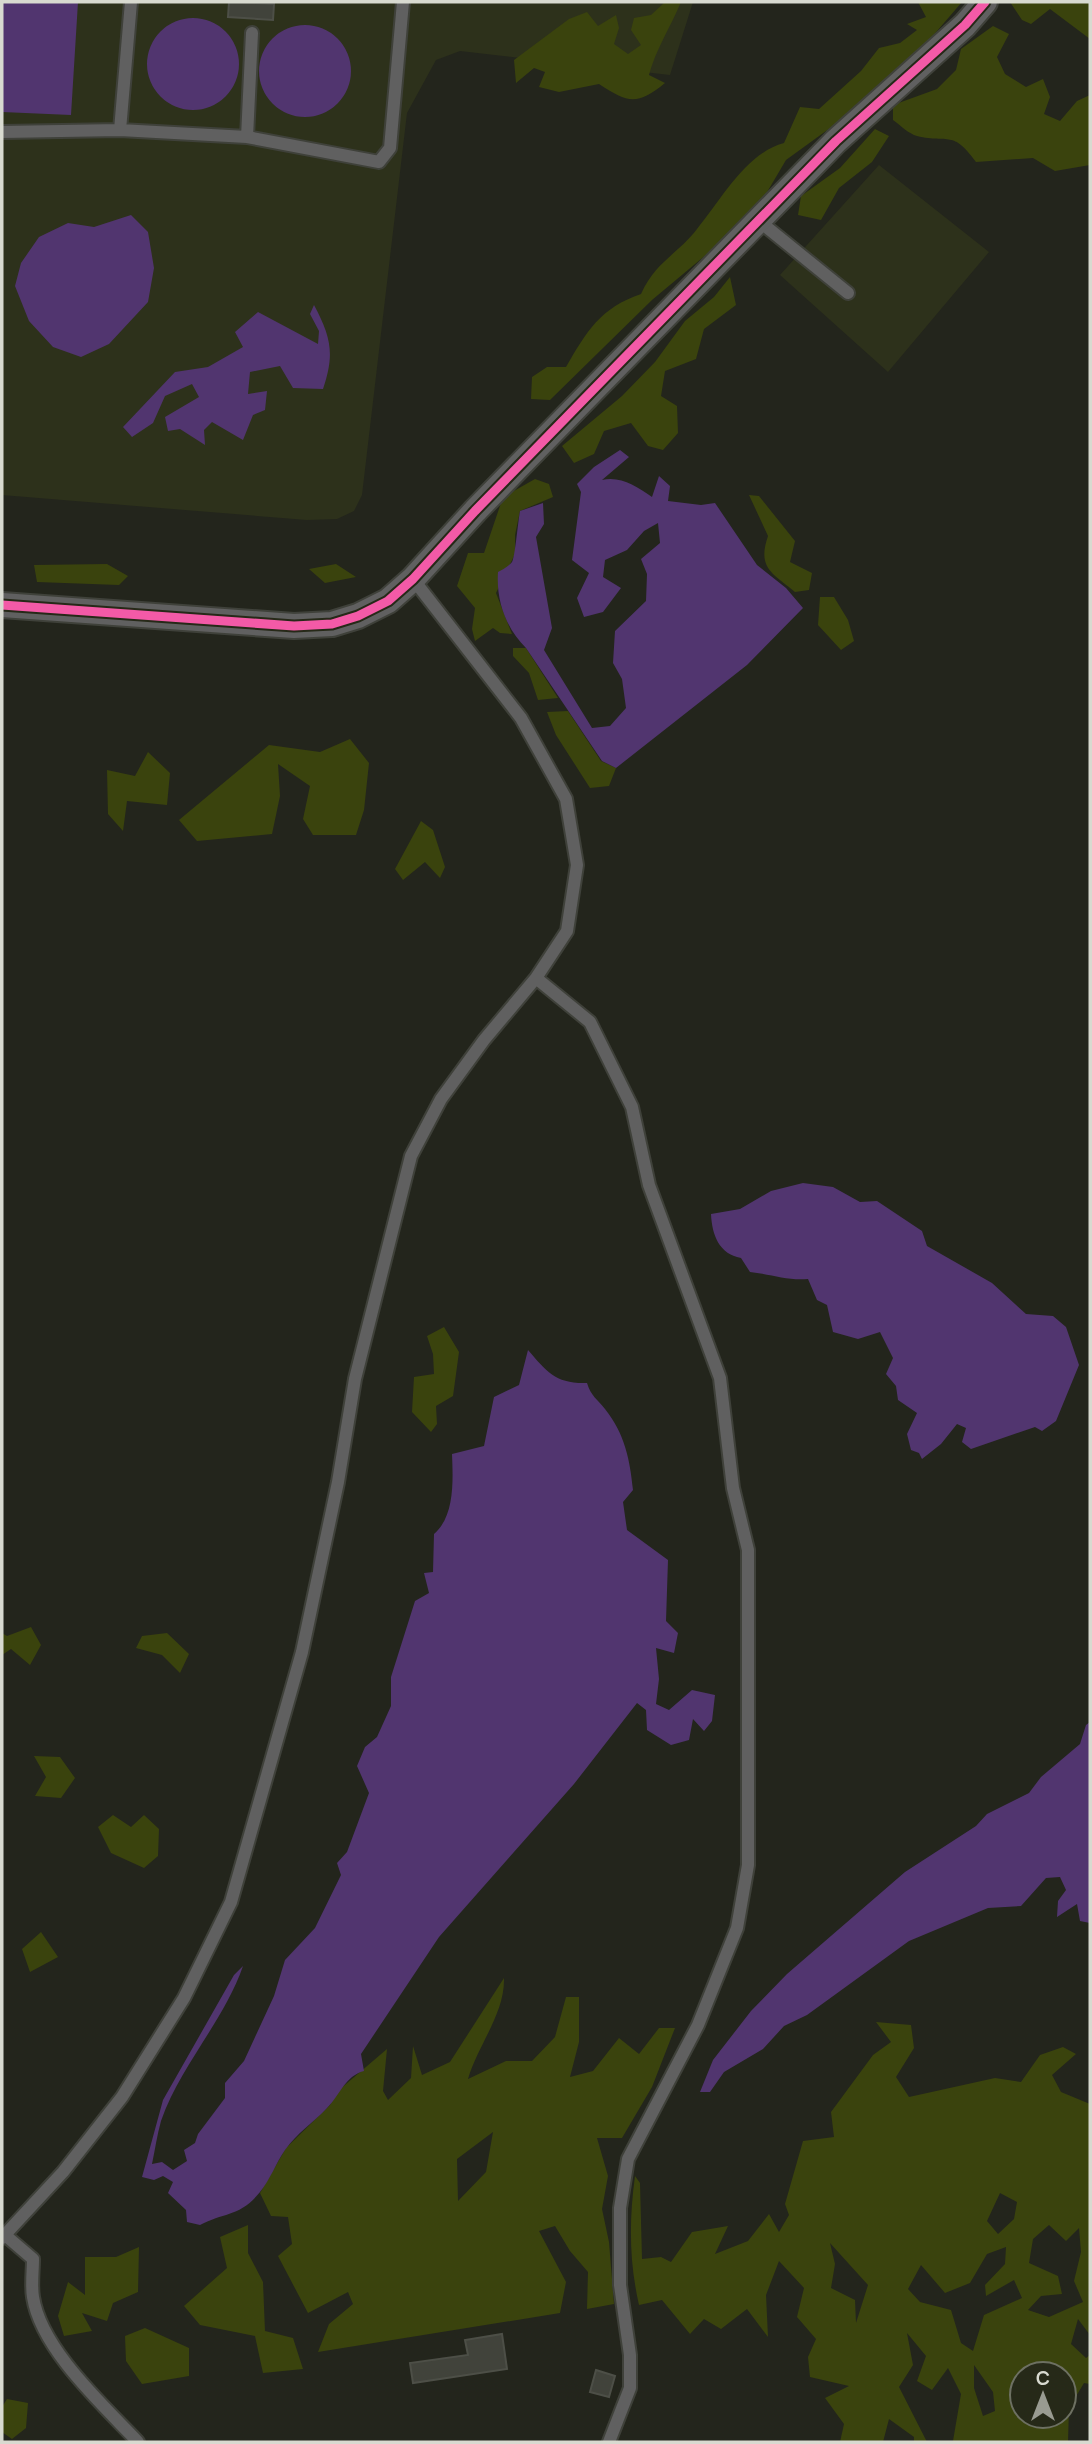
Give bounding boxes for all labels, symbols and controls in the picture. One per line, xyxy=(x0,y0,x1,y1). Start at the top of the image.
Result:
north arrow xyxy=(1008,2360,1078,2430)
text: С xyxy=(1036,2365,1050,2391)

